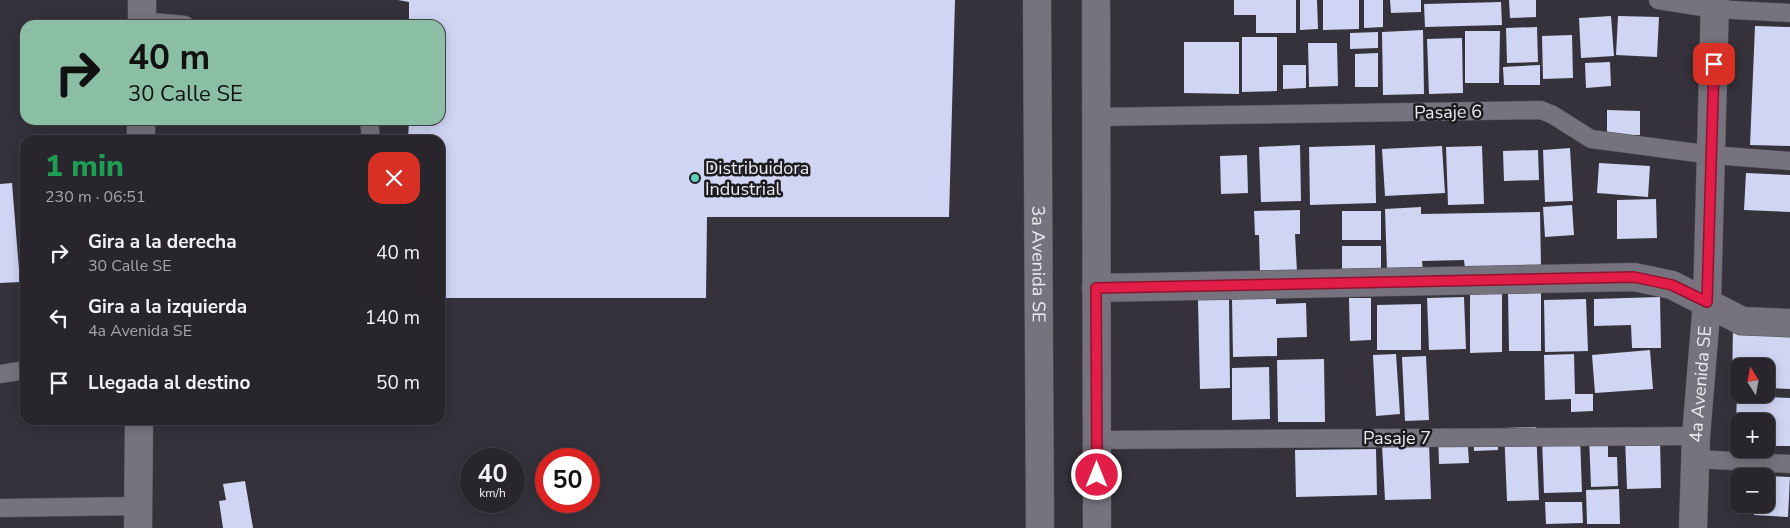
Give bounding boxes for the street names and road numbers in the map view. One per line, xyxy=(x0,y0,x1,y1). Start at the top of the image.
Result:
street label: Pasaje 6 xyxy=(1414,99,1482,125)
street label: 3a Avenida SE xyxy=(1026,205,1051,323)
street label: 4a Avenida SE xyxy=(1684,325,1717,443)
street label: Pasaje 7 xyxy=(1363,426,1431,450)

